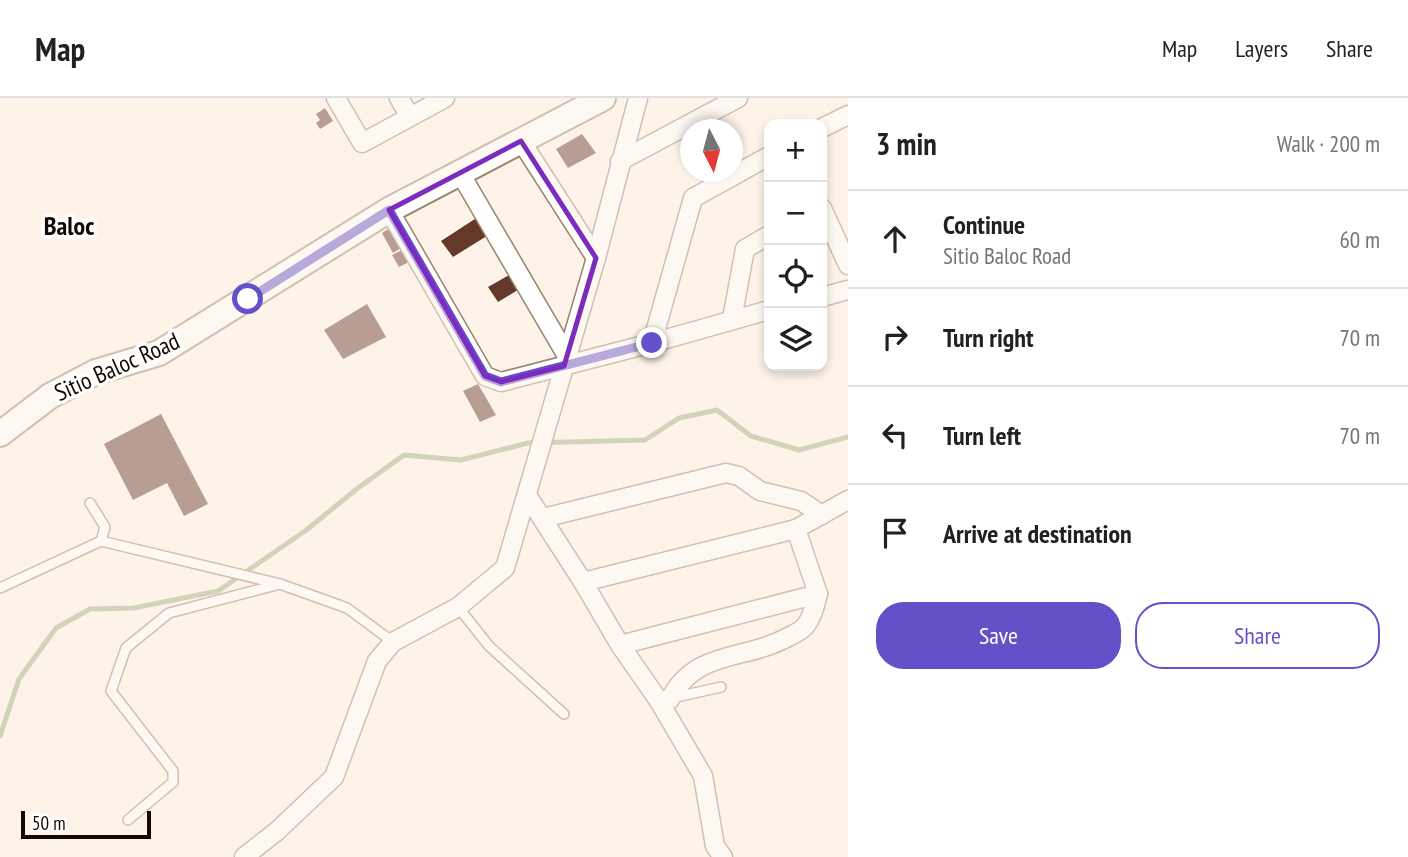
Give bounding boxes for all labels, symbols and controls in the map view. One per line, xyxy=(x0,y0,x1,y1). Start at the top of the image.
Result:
text: Map xyxy=(35,27,85,70)
text: Map xyxy=(1162,33,1197,64)
text: Layers xyxy=(1235,33,1288,64)
text: Share xyxy=(1326,33,1373,64)
north arrow xyxy=(680,119,743,182)
map controls xyxy=(764,119,827,371)
button: + xyxy=(764,119,827,182)
text: 3 min xyxy=(876,124,937,163)
text: Walk · 200 m xyxy=(1277,129,1380,158)
button: − xyxy=(764,182,827,245)
text: Continue xyxy=(943,208,1025,241)
district label: Baloc xyxy=(44,209,94,242)
icon: ahead xyxy=(876,220,914,258)
text: 60 m xyxy=(1339,225,1380,254)
text: Sitio Baloc Road xyxy=(943,241,1071,270)
button: locate xyxy=(764,245,827,308)
route start xyxy=(232,283,263,314)
button: layers xyxy=(764,308,827,371)
icon: right xyxy=(876,318,914,356)
text: Turn right xyxy=(943,321,1034,354)
text: 70 m xyxy=(1339,323,1380,352)
street label: Sitio Baloc Road xyxy=(49,325,184,408)
route end xyxy=(636,327,667,358)
icon: left xyxy=(876,416,914,454)
text: Turn left xyxy=(943,419,1021,452)
text: 70 m xyxy=(1339,421,1380,450)
icon: arrive xyxy=(876,514,914,552)
text: Arrive at destination xyxy=(943,517,1132,550)
button: Save xyxy=(876,602,1121,669)
button: Share xyxy=(1135,602,1380,669)
scale bar xyxy=(21,808,150,840)
text: 50 m xyxy=(32,811,66,835)

